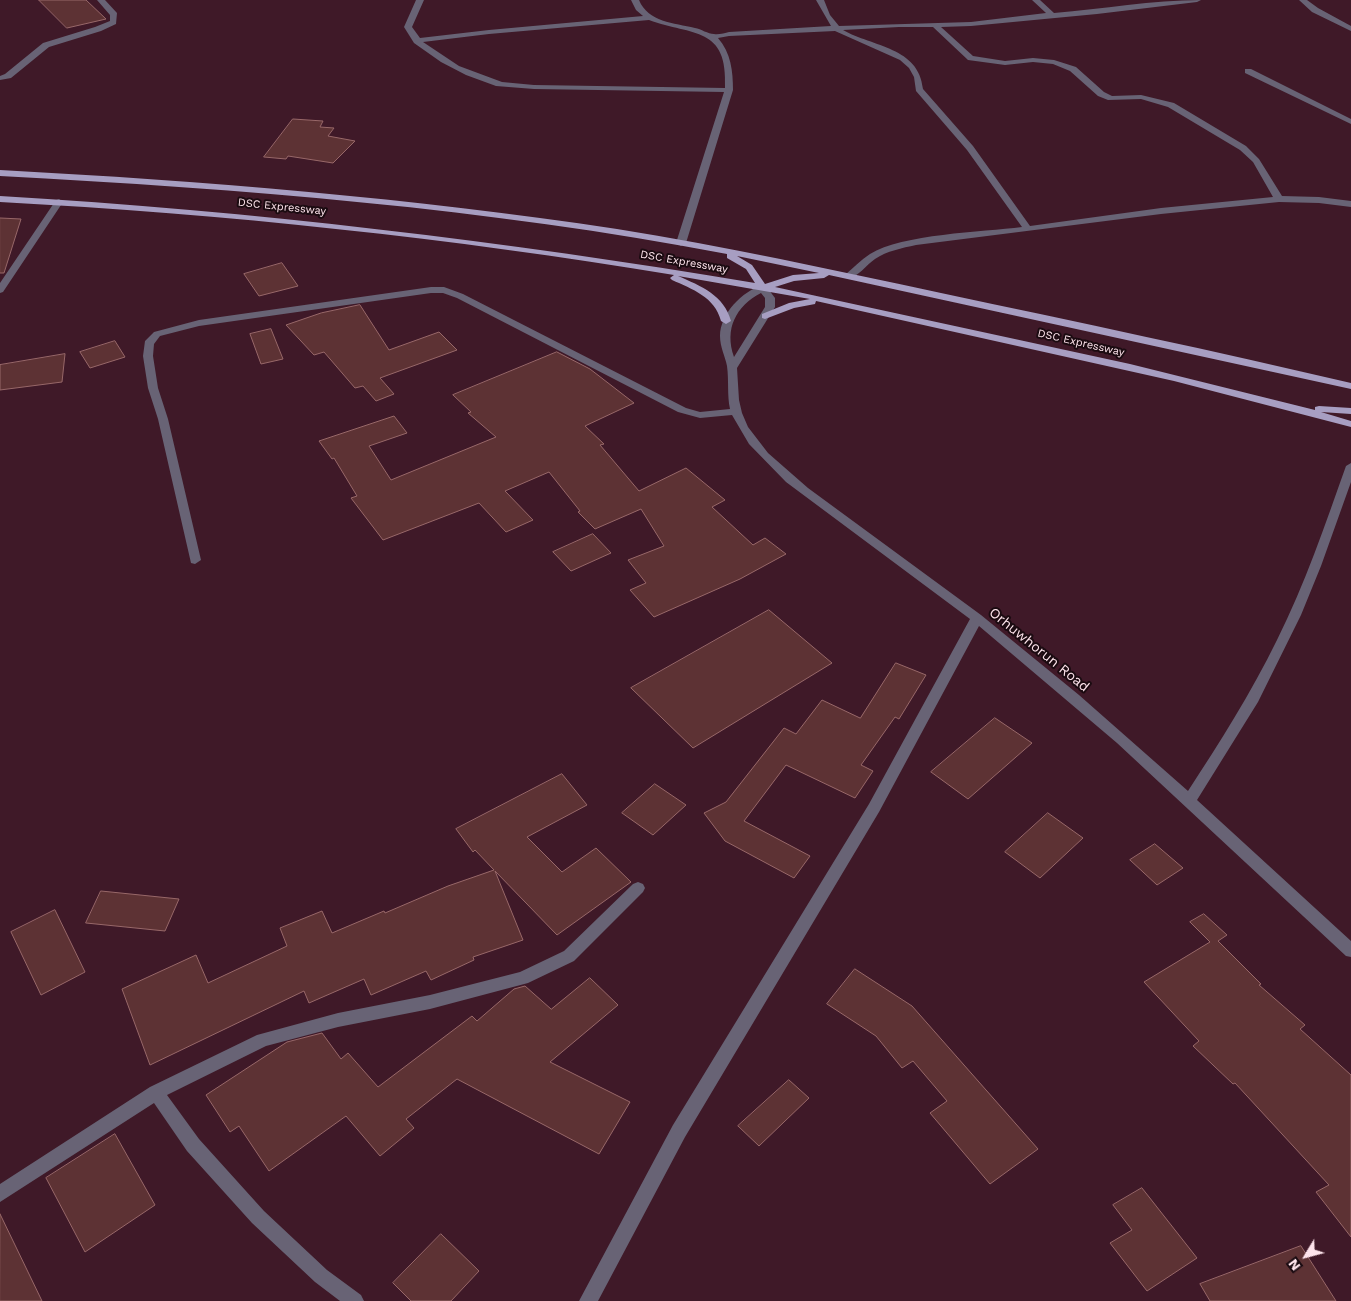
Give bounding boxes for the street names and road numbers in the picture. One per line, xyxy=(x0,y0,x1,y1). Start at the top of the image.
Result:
street label: DSC Expressway xyxy=(237,196,327,218)
street label: DSC Expressway xyxy=(639,248,729,276)
street label: DSC Expressway xyxy=(1036,327,1126,359)
street label: Orhuwhorun Road xyxy=(985,604,1093,696)

